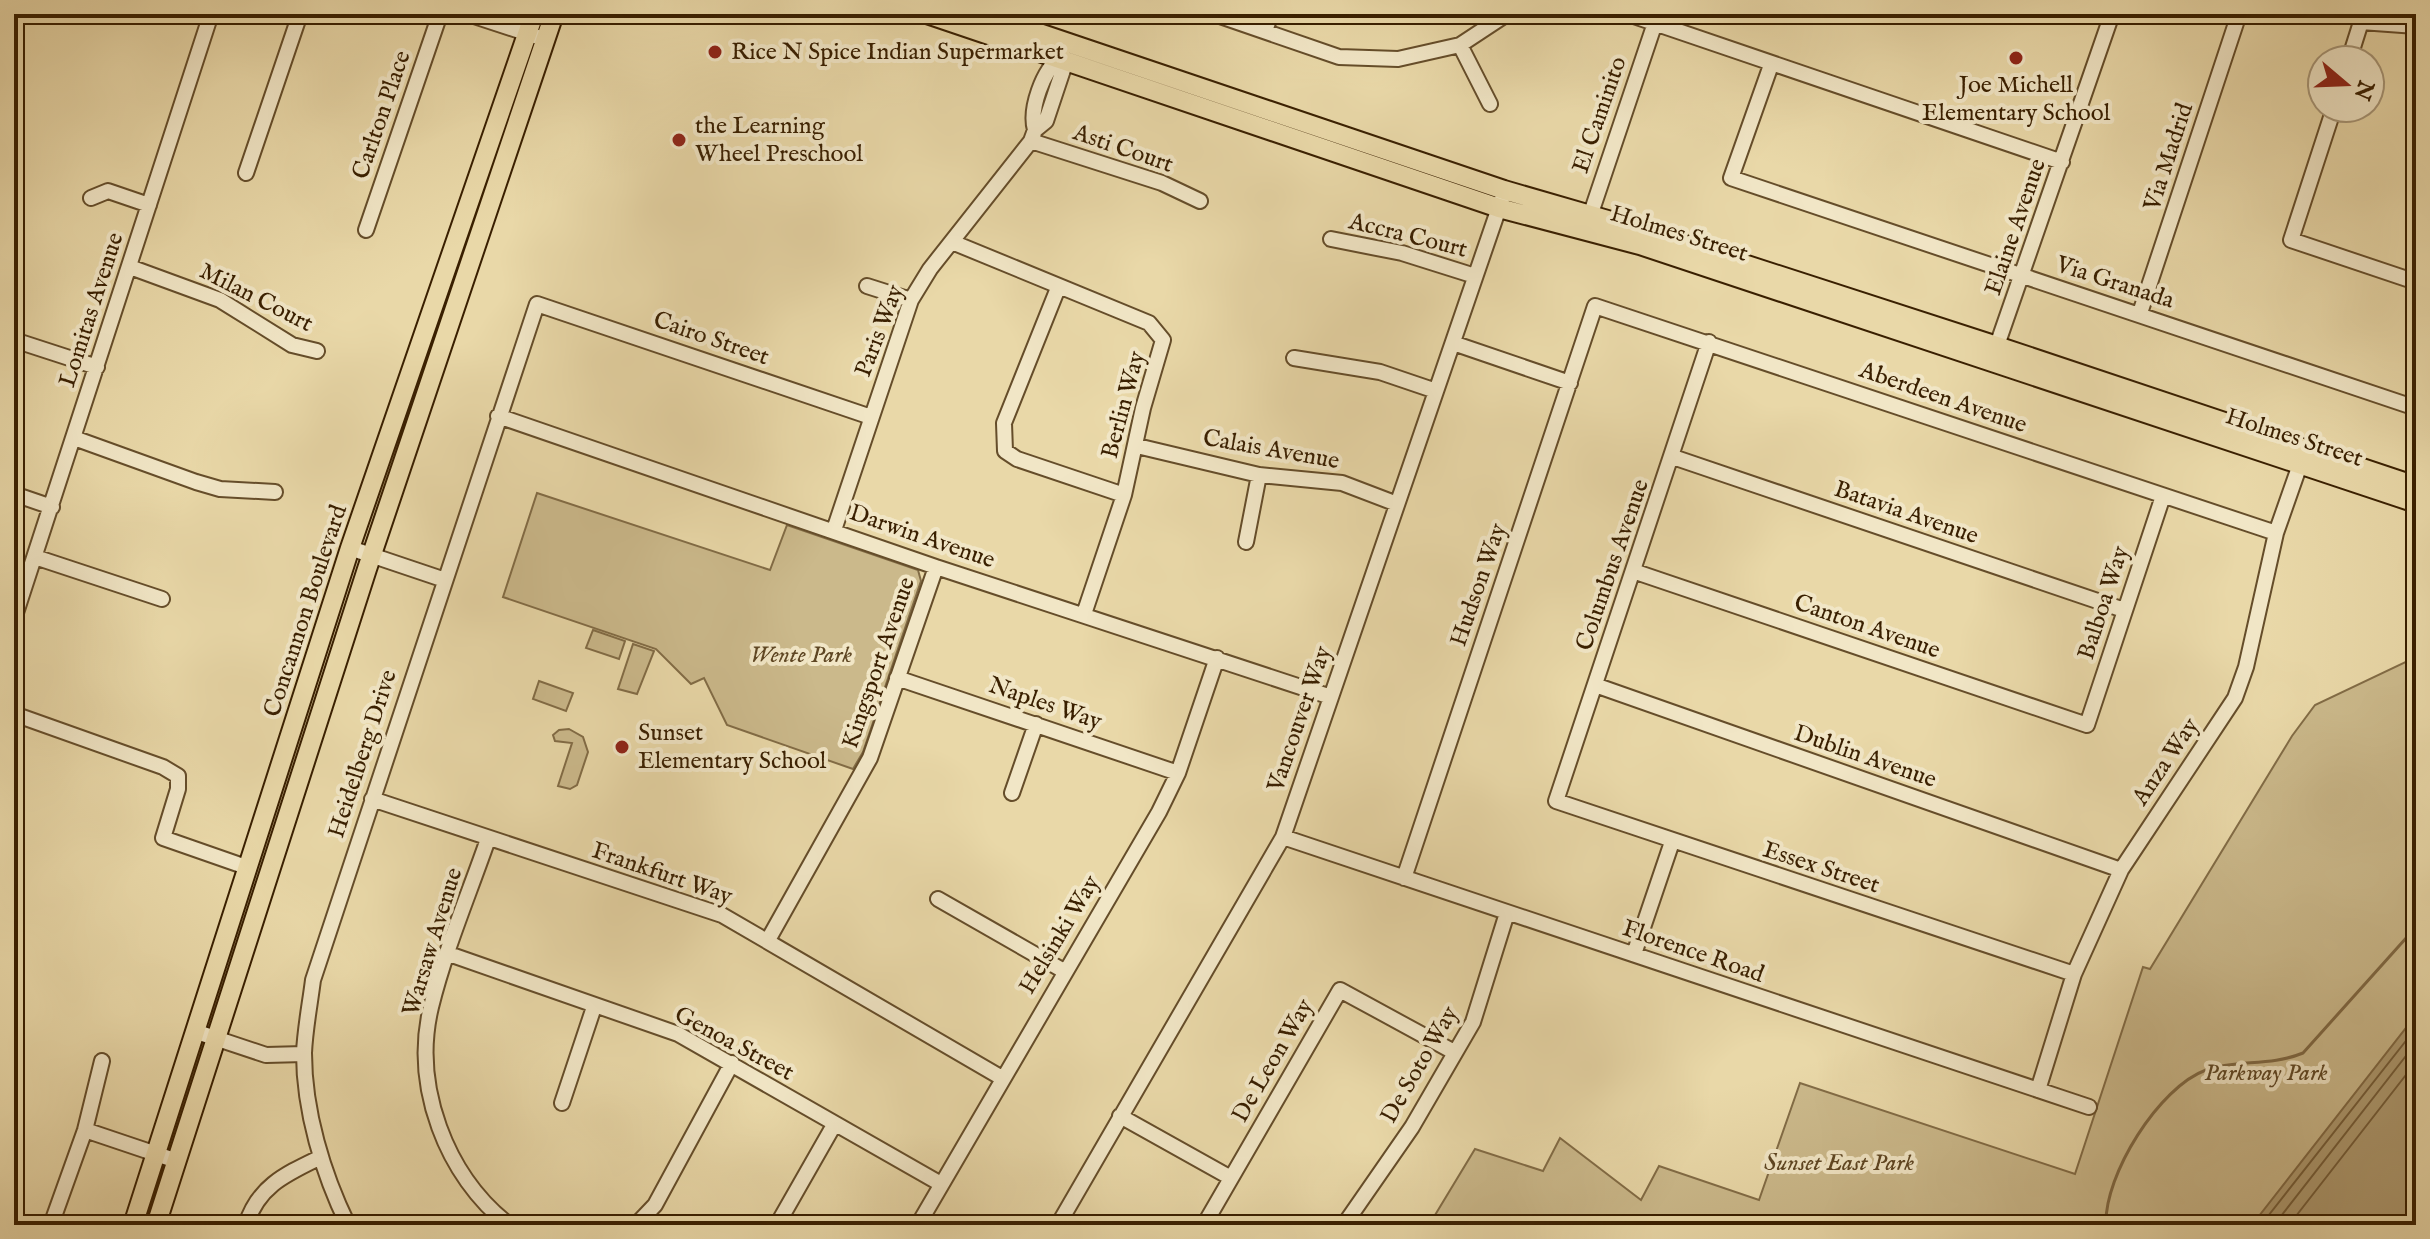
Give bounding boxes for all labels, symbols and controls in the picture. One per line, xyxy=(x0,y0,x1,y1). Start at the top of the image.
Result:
place label: Rice N Spice Indian Supermarket xyxy=(731,37,1064,68)
marker: Rice N Spice Indian Supermarket xyxy=(706,43,724,61)
north arrow xyxy=(2306,44,2386,124)
street label: Carlton Place xyxy=(346,47,418,183)
marker: Joe Michell Elementary School xyxy=(2007,49,2025,67)
street label: El Caminito xyxy=(1566,53,1634,177)
place label: Joe Michell Elementary School xyxy=(1922,70,2111,129)
text: N xyxy=(2347,75,2380,103)
street label: Via Madrid xyxy=(2137,99,2201,216)
place label: the Learning Wheel Preschool xyxy=(695,111,863,170)
street label: Asti Court xyxy=(1068,117,1177,181)
marker: the Learning Wheel Preschool xyxy=(670,131,688,149)
street label: Elaine Avenue xyxy=(1978,155,2054,299)
street label: Holmes Street xyxy=(1606,198,1752,270)
street label: Accra Court xyxy=(1345,206,1470,266)
street label: Lomitas Avenue xyxy=(52,229,132,391)
street label: Via Granada xyxy=(2051,249,2179,317)
street label: Milan Court xyxy=(194,256,318,340)
street label: Paris Way xyxy=(848,280,912,382)
street label: Cairo Street xyxy=(649,305,773,373)
street label: Berlin Way xyxy=(1095,348,1153,462)
street label: Aberdeen Avenue xyxy=(1854,355,2031,441)
street label: Holmes Street xyxy=(2221,401,2367,475)
street label: Calais Avenue xyxy=(1200,423,1342,477)
street label: Batavia Avenue xyxy=(1830,474,1982,552)
street label: Columbus Avenue xyxy=(1569,475,1657,655)
street label: Darwin Avenue xyxy=(845,498,999,576)
street label: Concannon Boulevard xyxy=(257,501,355,721)
street label: Hudson Way xyxy=(1443,519,1515,651)
street label: Balboa Way xyxy=(2071,542,2137,664)
street label: Kingsport Avenue xyxy=(835,573,923,753)
street label: Canton Avenue xyxy=(1790,587,1944,667)
park label: Wente Park xyxy=(750,640,852,671)
street label: Vancouver Way xyxy=(1260,642,1339,797)
street label: Heidelberg Drive xyxy=(321,666,405,842)
street label: Naples Way xyxy=(984,670,1106,738)
street label: Anza Way xyxy=(2125,712,2207,813)
place label: Sunset Elementary School xyxy=(638,718,827,777)
street label: Dublin Avenue xyxy=(1790,718,1940,796)
marker: Sunset Elementary School xyxy=(613,738,631,756)
street label: Frankfurt Way xyxy=(588,835,736,913)
street label: Essex Street xyxy=(1759,835,1883,901)
street label: Warsaw Avenue xyxy=(396,864,470,1020)
street label: Helsinki Way xyxy=(1012,870,1108,1000)
street label: Florence Road xyxy=(1618,913,1768,991)
street label: De Leon Way xyxy=(1225,993,1321,1129)
street label: Genoa Street xyxy=(669,1000,799,1088)
street label: De Soto Way xyxy=(1374,1001,1466,1129)
park label: Parkway Park xyxy=(2204,1058,2328,1089)
park label: Sunset East Park xyxy=(1764,1148,1914,1179)

